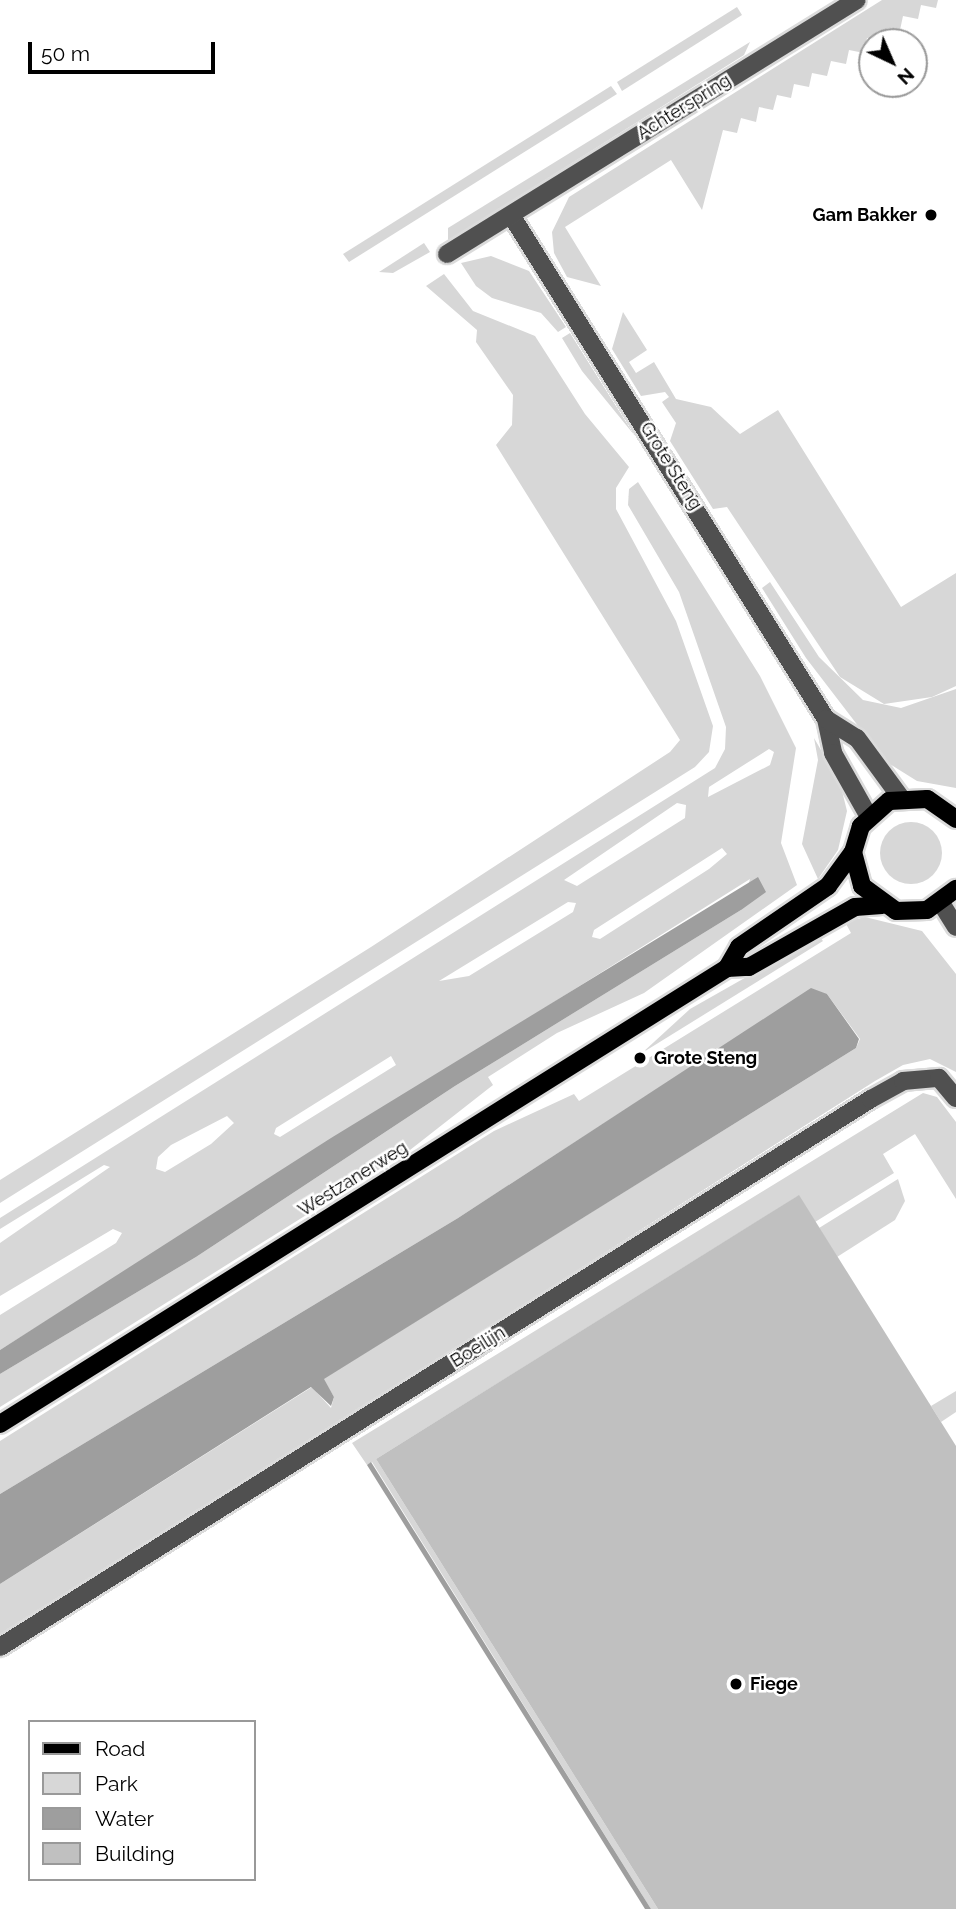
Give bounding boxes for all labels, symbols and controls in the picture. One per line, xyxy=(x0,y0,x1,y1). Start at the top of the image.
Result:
scale bar xyxy=(32,28,219,72)
north arrow xyxy=(858,28,928,98)
text: 50 m xyxy=(41,41,90,66)
text: N xyxy=(893,64,919,90)
street label: Achterspring xyxy=(633,70,735,144)
place label: Gam Bakker xyxy=(813,204,917,226)
marker: Gam Bakker xyxy=(923,207,939,223)
street label: Grote Steng xyxy=(636,418,706,514)
place label: Grote Steng xyxy=(654,1047,757,1069)
marker: Grote Steng xyxy=(632,1050,648,1066)
street label: Westzanerweg xyxy=(294,1137,412,1221)
street label: Boeilijn xyxy=(447,1322,509,1372)
place label: Fiege xyxy=(750,1673,798,1695)
marker: Fiege xyxy=(728,1676,744,1692)
legend xyxy=(28,1720,256,1881)
text: Road xyxy=(95,1736,145,1761)
text: Park xyxy=(95,1771,138,1796)
text: Water xyxy=(95,1806,154,1831)
text: Building xyxy=(95,1841,175,1866)

